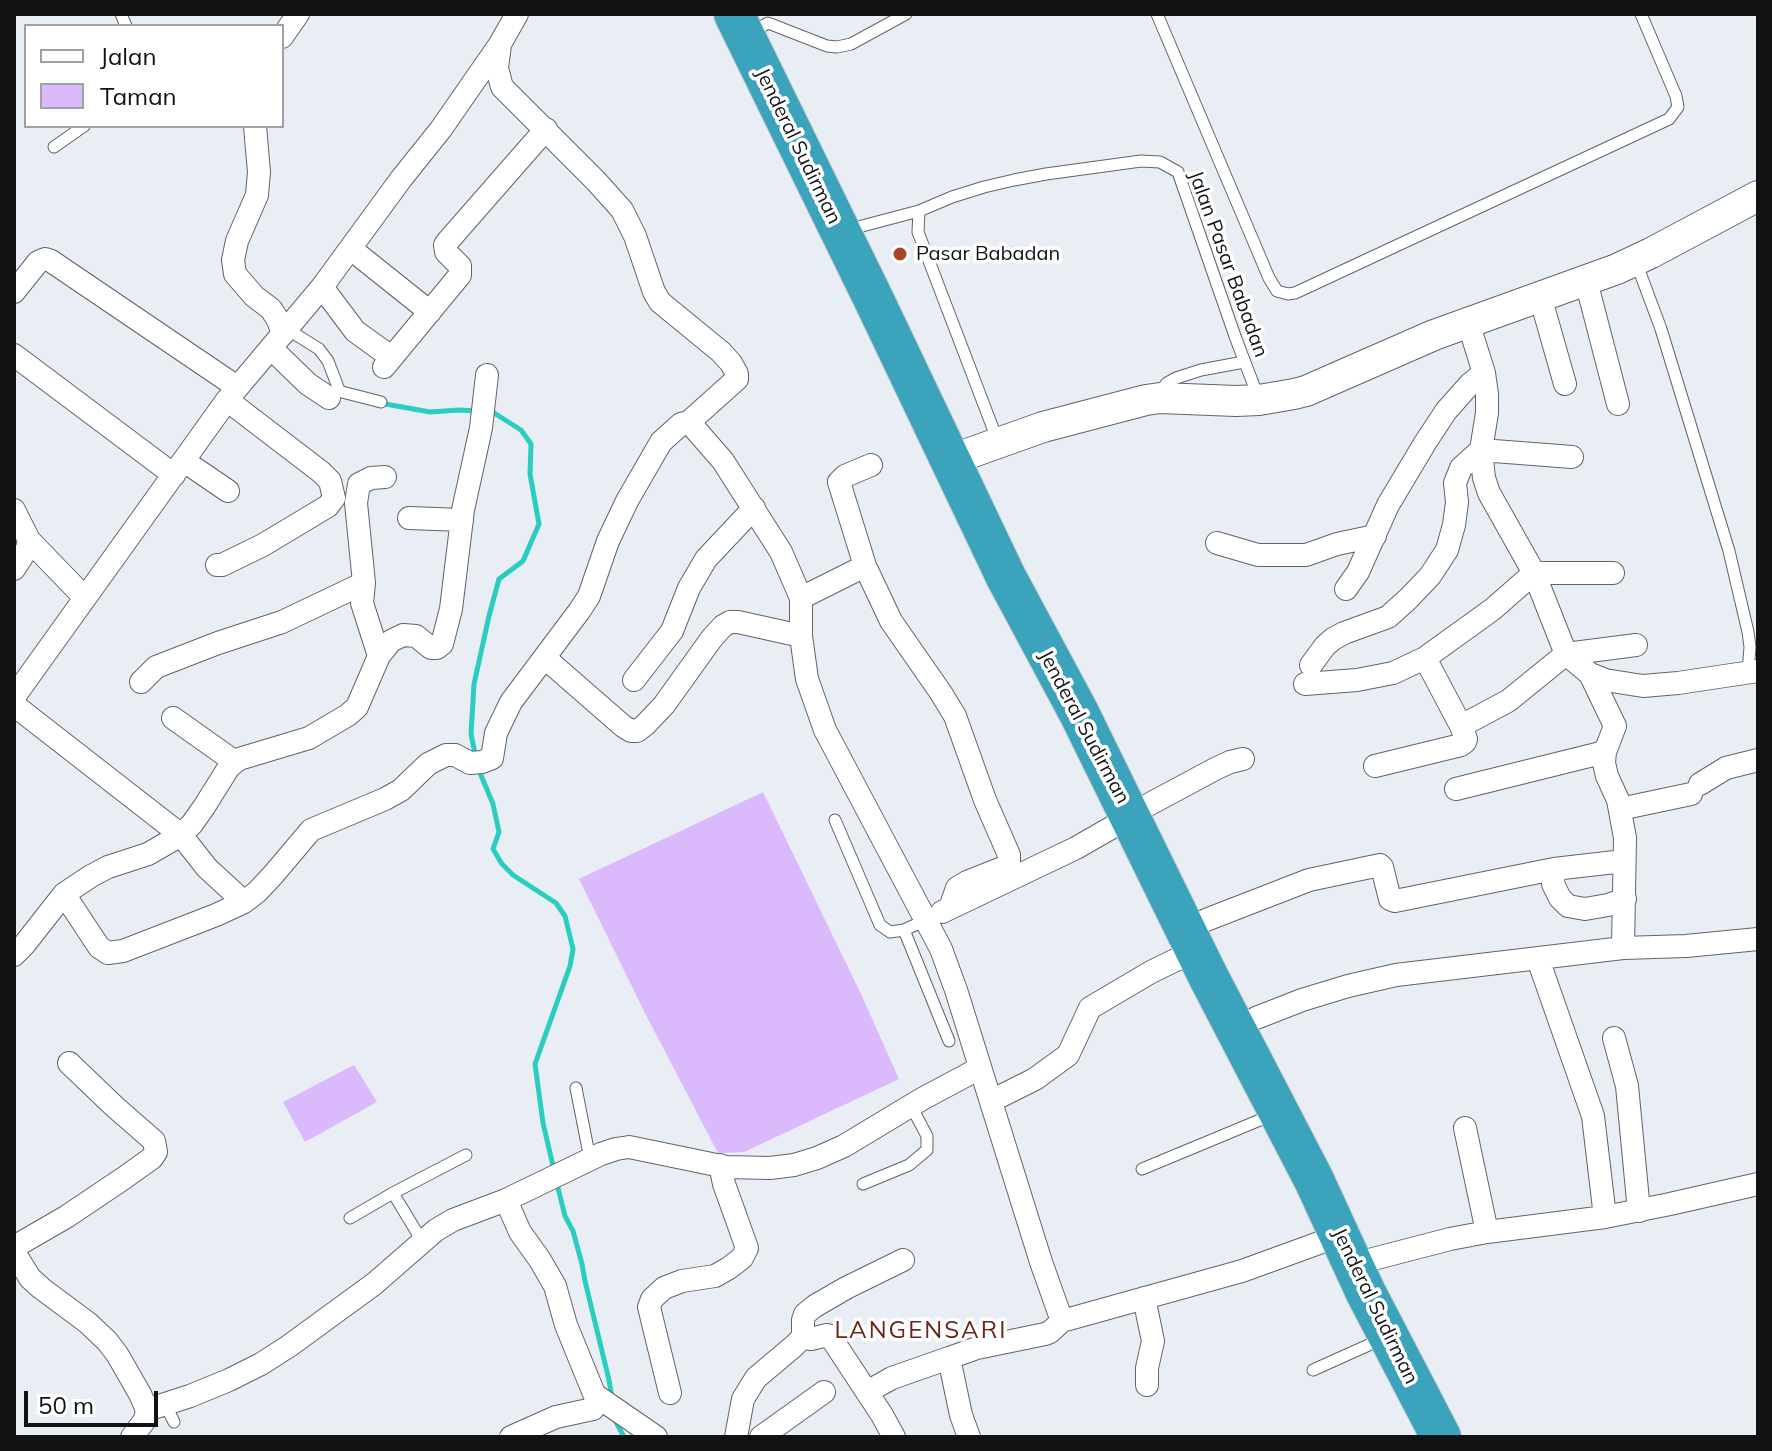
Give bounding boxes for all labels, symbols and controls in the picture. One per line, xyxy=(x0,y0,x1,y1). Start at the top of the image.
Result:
legend xyxy=(24,24,284,128)
text: Jalan xyxy=(100,41,156,71)
street label: Jenderal Sudirman xyxy=(750,64,846,228)
text: Taman xyxy=(100,81,177,111)
street label: Jalan Pasar Babadan xyxy=(1183,168,1273,360)
place label: Pasar Babadan xyxy=(916,242,1060,266)
marker: Pasar Babadan xyxy=(891,245,909,263)
street label: Jenderal Sudirman xyxy=(1033,646,1135,808)
street label: Jenderal Sudirman xyxy=(1327,1224,1423,1388)
district label: LANGENSARI xyxy=(834,1317,1008,1345)
scale bar xyxy=(28,1375,162,1425)
text: 50 m xyxy=(38,1390,94,1420)

